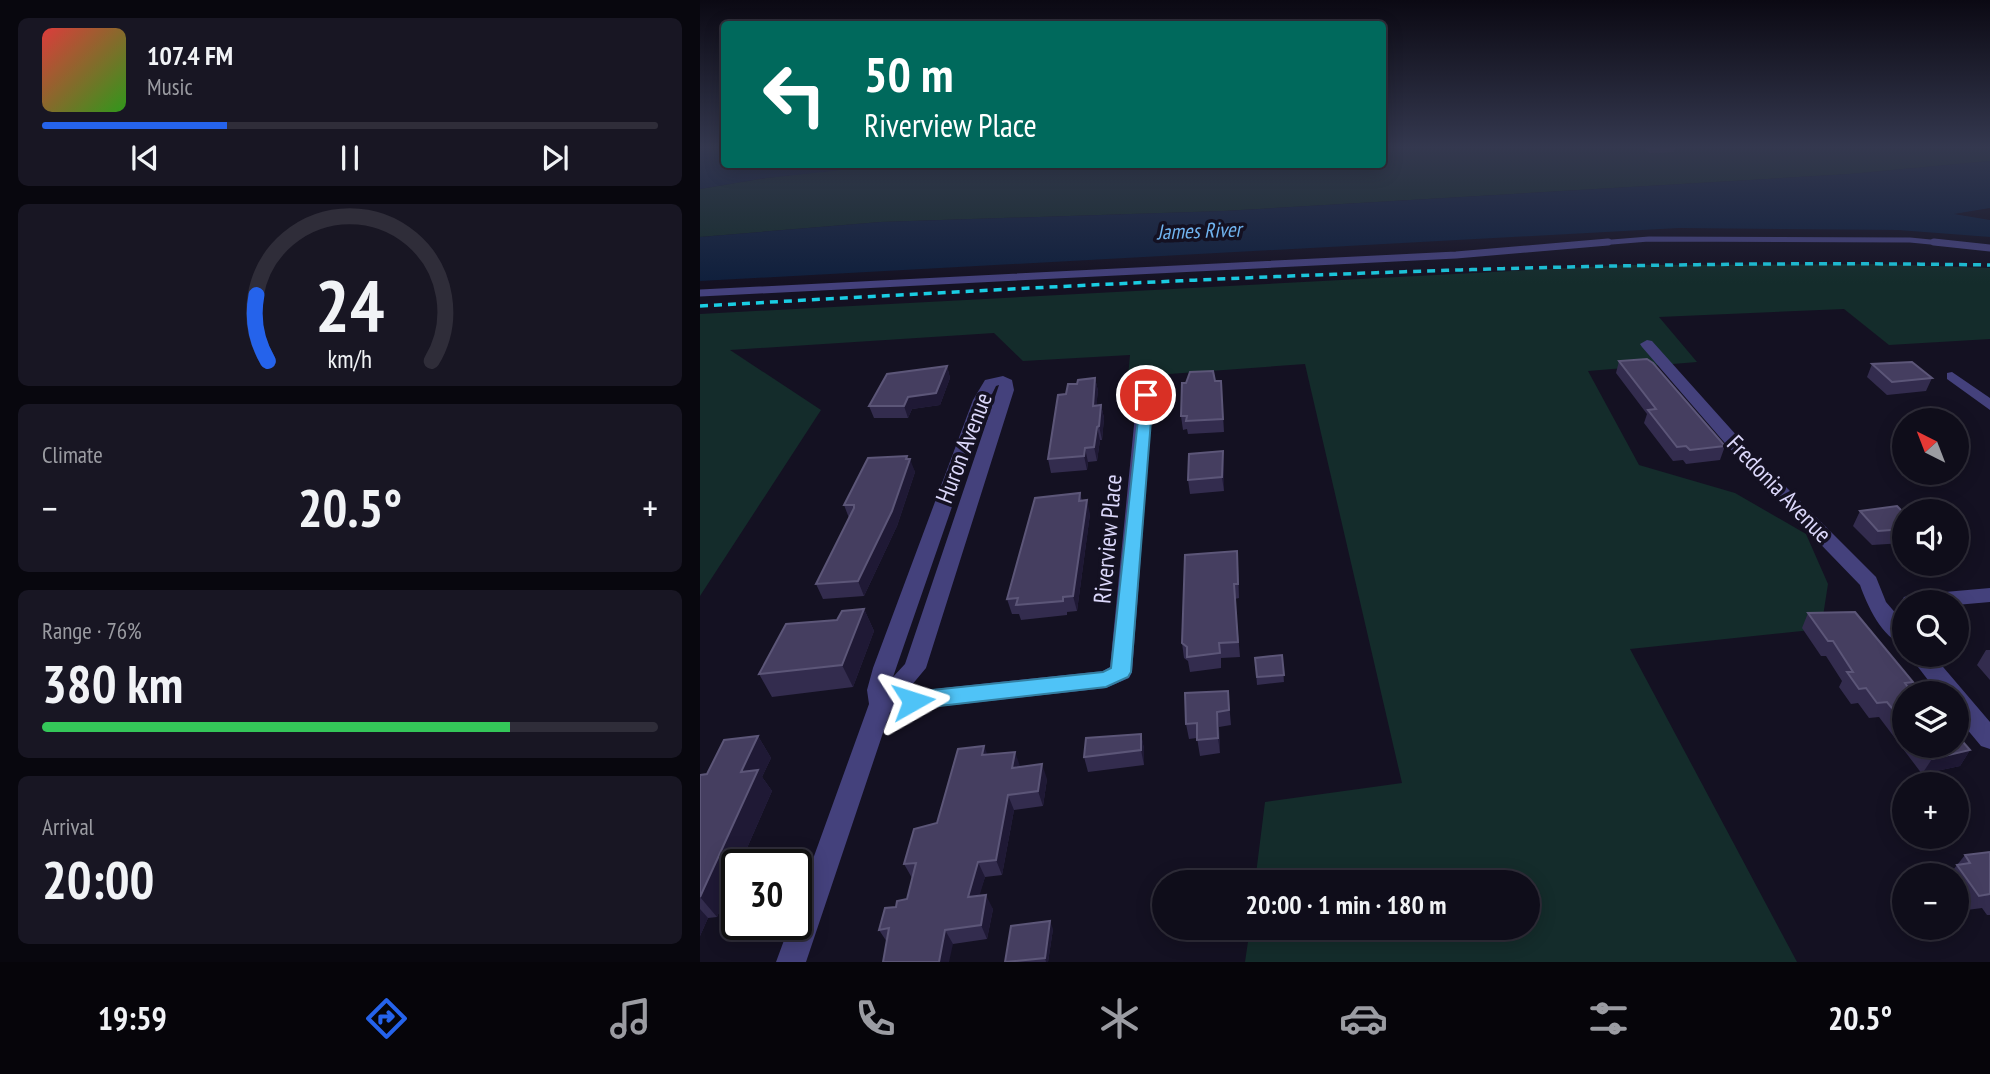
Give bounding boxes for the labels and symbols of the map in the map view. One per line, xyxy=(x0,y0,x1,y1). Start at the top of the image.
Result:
water label: James River xyxy=(1155,215,1245,246)
pin xyxy=(1116,365,1176,425)
street label: Huron Avenue xyxy=(928,388,999,507)
north arrow xyxy=(1892,408,1969,485)
street label: Fredonia Avenue xyxy=(1720,428,1838,549)
street label: Riverview Place xyxy=(1086,473,1129,605)
position arrow xyxy=(876,664,950,738)
speed limit sign: 30 xyxy=(721,849,812,940)

